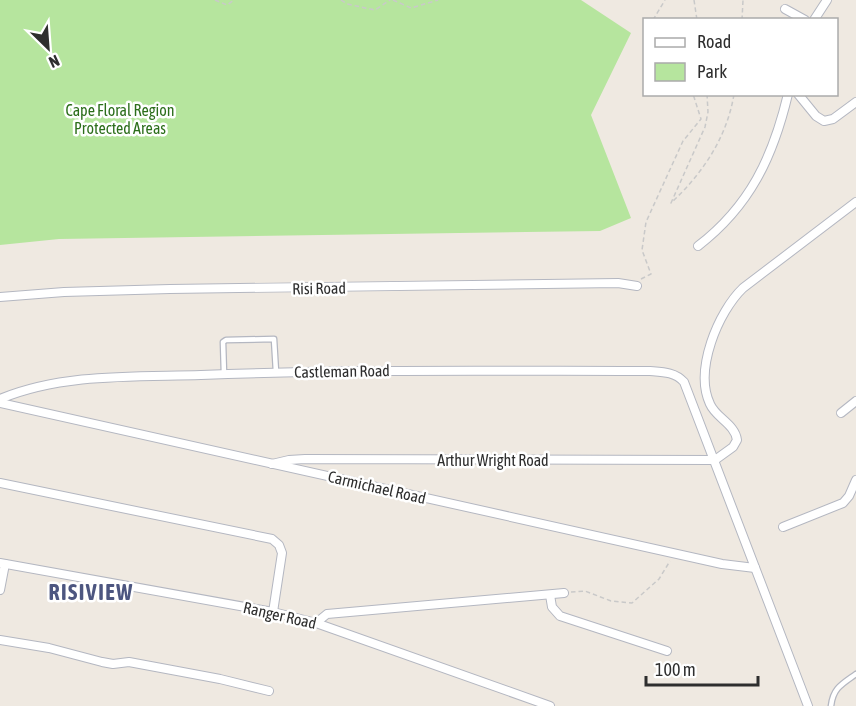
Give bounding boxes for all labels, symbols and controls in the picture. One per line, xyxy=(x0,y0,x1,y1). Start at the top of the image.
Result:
north arrow xyxy=(18,18,78,78)
legend xyxy=(643,18,838,96)
text: Road xyxy=(697,31,731,52)
text: N xyxy=(46,51,62,72)
text: Park xyxy=(697,61,727,82)
park label: Cape Floral Region Protected Areas xyxy=(65,101,175,137)
street label: Risi Road xyxy=(292,279,346,297)
street label: Castleman Road xyxy=(294,361,390,381)
street label: Arthur Wright Road xyxy=(437,451,549,470)
street label: Carmichael Road xyxy=(326,467,428,507)
district label: RISIVIEW xyxy=(48,579,134,605)
street label: Ranger Road xyxy=(241,598,318,633)
scale bar xyxy=(646,649,758,687)
text: 100 m xyxy=(655,659,696,680)

